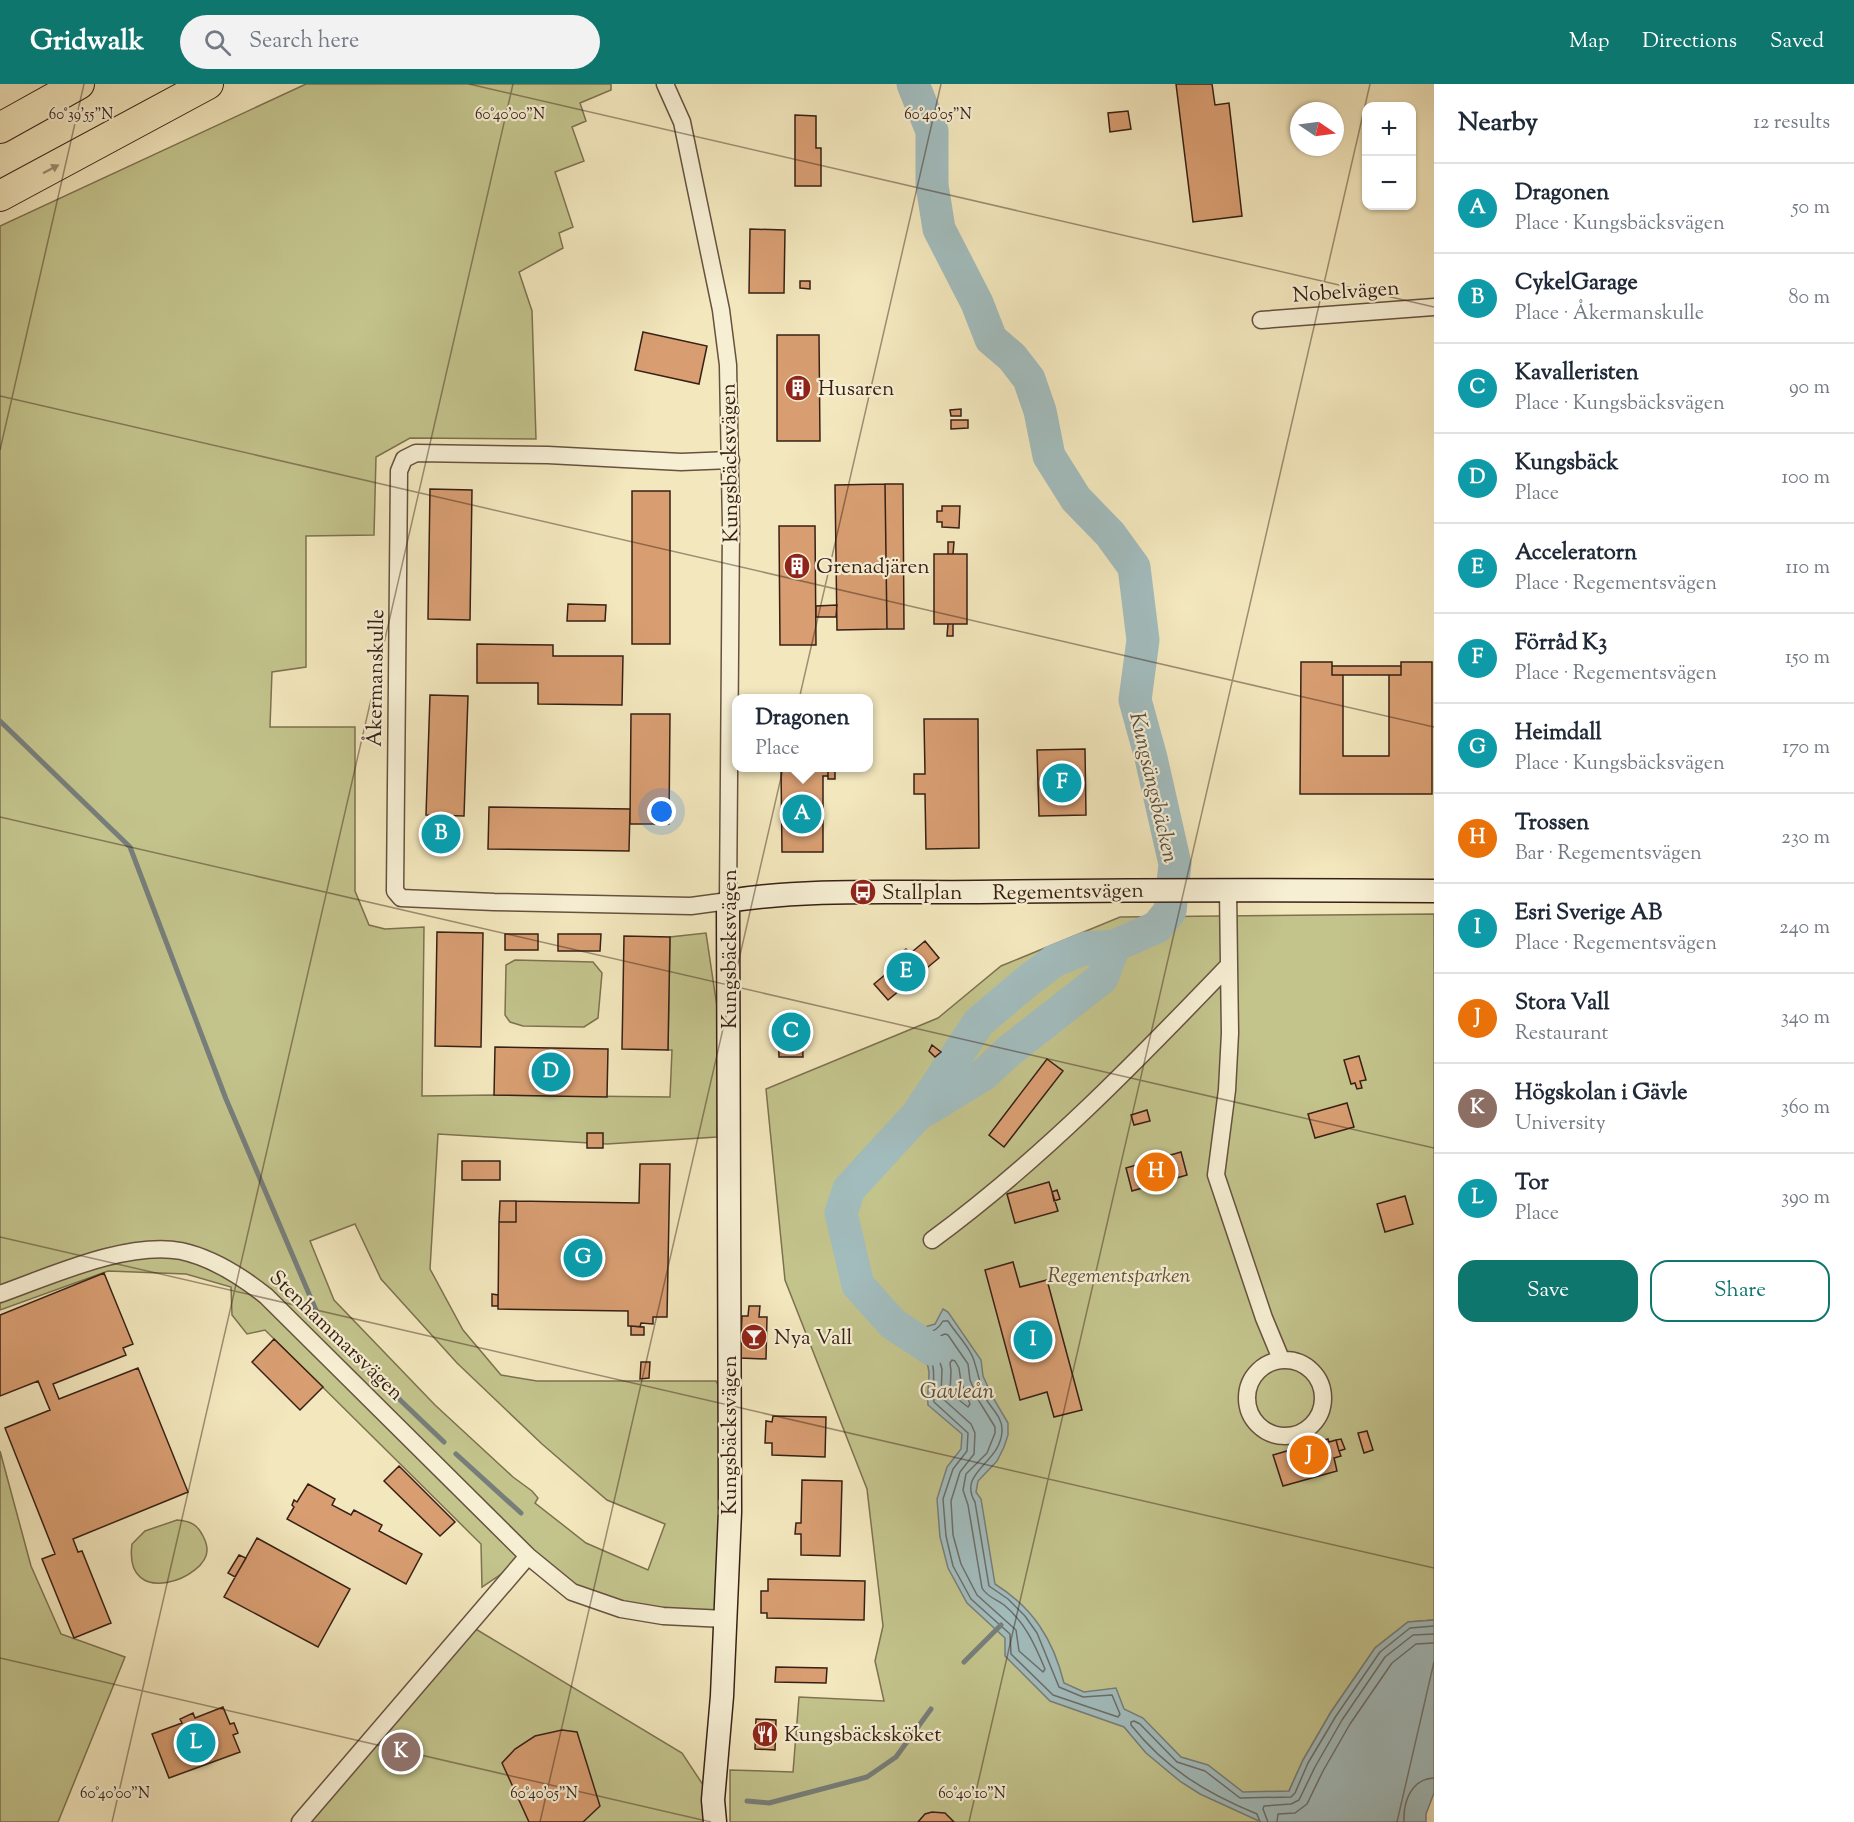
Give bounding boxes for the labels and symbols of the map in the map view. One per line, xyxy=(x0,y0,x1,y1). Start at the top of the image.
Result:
north arrow xyxy=(1290,102,1344,156)
text: 60°39'55"N xyxy=(49,105,113,126)
text: 60°40'00"N xyxy=(475,105,545,126)
text: 60°40'05"N xyxy=(904,105,972,126)
one-way arrow xyxy=(43,164,60,174)
street label: Nobelvägen xyxy=(1292,274,1401,312)
building icon: Husaren xyxy=(783,373,813,403)
place label: Husaren xyxy=(818,375,894,405)
street label: Kungsbäcksvägen xyxy=(715,383,747,543)
building icon: Grenadjären xyxy=(782,551,812,581)
place label: Grenadjären xyxy=(816,553,930,583)
street label: Åkermanskulle xyxy=(361,609,393,747)
water label: Kungsängsbäcken xyxy=(1119,709,1185,867)
pin: F xyxy=(1042,760,1082,806)
pin: A xyxy=(782,792,822,836)
your location xyxy=(647,797,676,826)
pin: B xyxy=(422,812,460,856)
street label: Kungsbäcksvägen xyxy=(716,869,746,1029)
bus stop icon: Stallplan xyxy=(848,877,878,907)
street label: Regementsvägen xyxy=(992,877,1144,909)
place label: Stallplan xyxy=(882,879,962,909)
pin: E xyxy=(886,950,926,994)
pin: C xyxy=(772,1010,810,1054)
pin: D xyxy=(532,1050,570,1094)
pin: H xyxy=(1136,1150,1176,1194)
pin: G xyxy=(564,1236,602,1280)
park label: Regementsparken xyxy=(1047,1262,1191,1292)
street label: Stenhammarsvägen xyxy=(262,1264,410,1409)
pin: I xyxy=(1014,1318,1052,1362)
bar icon: Nya Vall xyxy=(739,1322,769,1352)
place label: Nya Vall xyxy=(774,1324,853,1354)
street label: Kungsbäcksvägen xyxy=(716,1355,746,1515)
water label: Gavleån xyxy=(920,1377,995,1409)
pin: J xyxy=(1290,1432,1328,1478)
restaurant icon: Kungsbäcksköket xyxy=(750,1719,780,1749)
pin: L xyxy=(176,1720,216,1766)
place label: Kungsbäcksköket xyxy=(784,1721,941,1751)
pin: K xyxy=(382,1730,420,1774)
text: 60°40'00"N xyxy=(80,1784,150,1805)
text: 60°40'05"N xyxy=(510,1784,578,1805)
text: 60°40'10"N xyxy=(938,1784,1006,1805)

